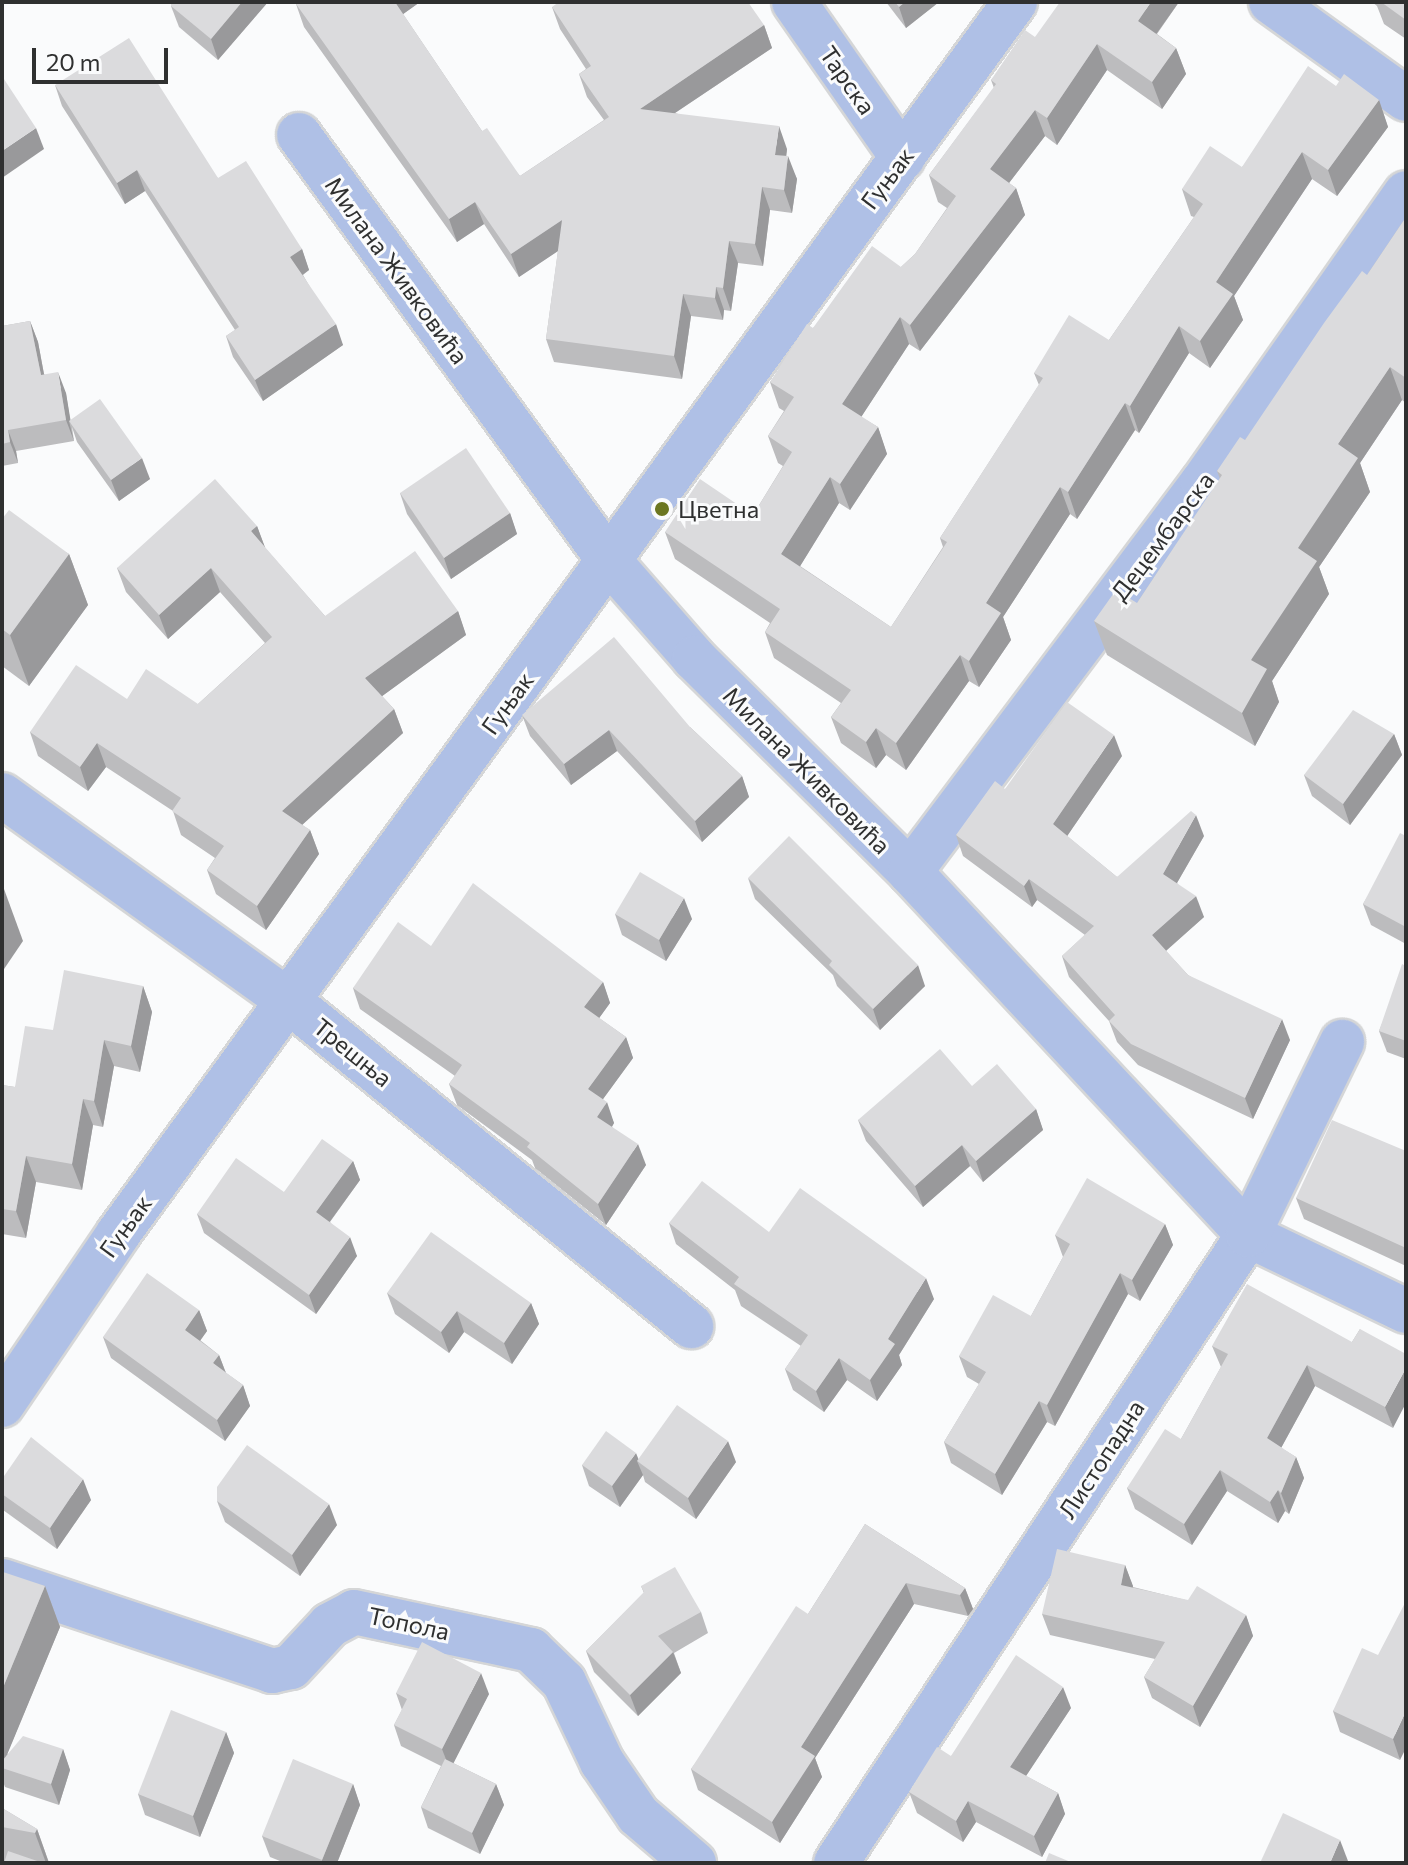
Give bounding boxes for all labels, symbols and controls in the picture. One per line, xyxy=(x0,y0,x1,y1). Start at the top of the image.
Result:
scale bar xyxy=(36,32,172,82)
street label: Тарска xyxy=(814,40,882,120)
text: 20 m xyxy=(46,47,100,76)
street label: Гуњак xyxy=(854,141,920,215)
street label: Милана Живковића xyxy=(319,171,475,369)
street label: Децембарска xyxy=(1104,466,1220,606)
place label: Цветна xyxy=(678,495,759,523)
marker: Цветна xyxy=(653,500,671,518)
street label: Гуњак xyxy=(475,666,539,740)
street label: Милана Живковића xyxy=(718,681,896,859)
street label: Трешња xyxy=(308,1012,398,1092)
street label: Гуњак xyxy=(93,1189,157,1263)
street label: Листопадна xyxy=(1052,1394,1150,1524)
street label: Топола xyxy=(366,1600,452,1646)

